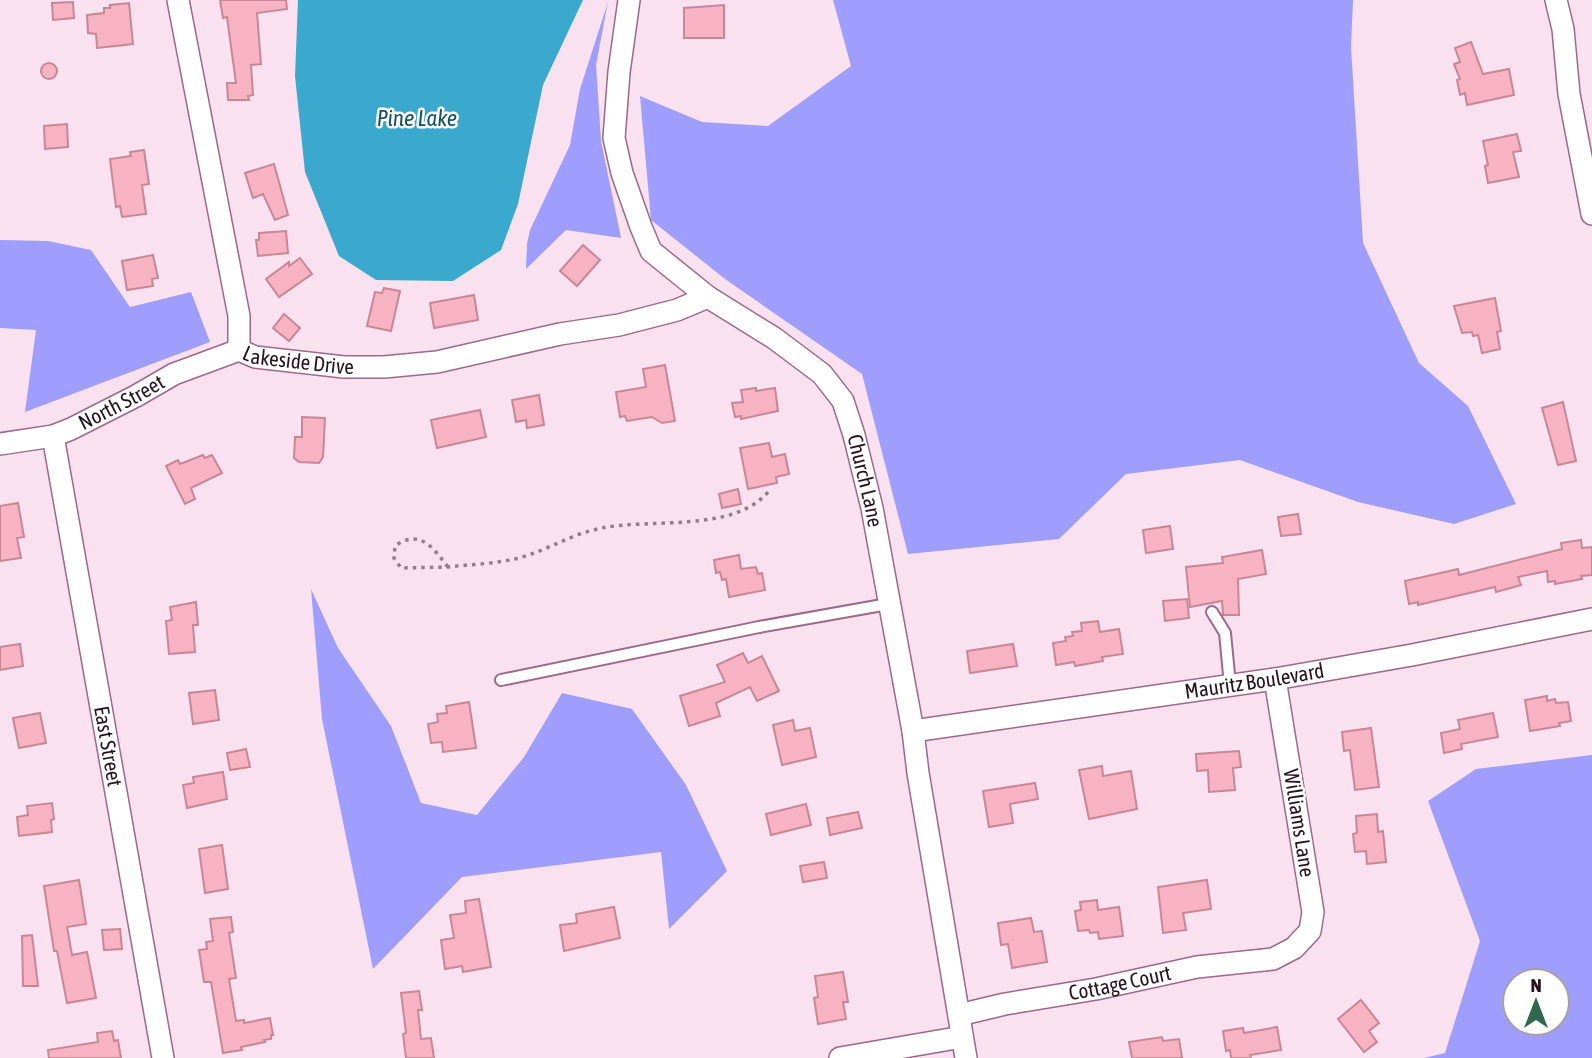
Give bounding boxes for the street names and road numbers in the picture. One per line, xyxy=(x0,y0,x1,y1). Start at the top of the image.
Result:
street label: Lakeside Drive xyxy=(239,340,354,378)
street label: North Street xyxy=(74,369,168,434)
street label: Church Lane xyxy=(843,432,888,529)
street label: Mauritz Boulevard xyxy=(1183,658,1326,703)
street label: East Street xyxy=(90,704,128,788)
street label: Williams Lane xyxy=(1280,767,1320,878)
street label: Cottage Court xyxy=(1067,960,1173,1004)

